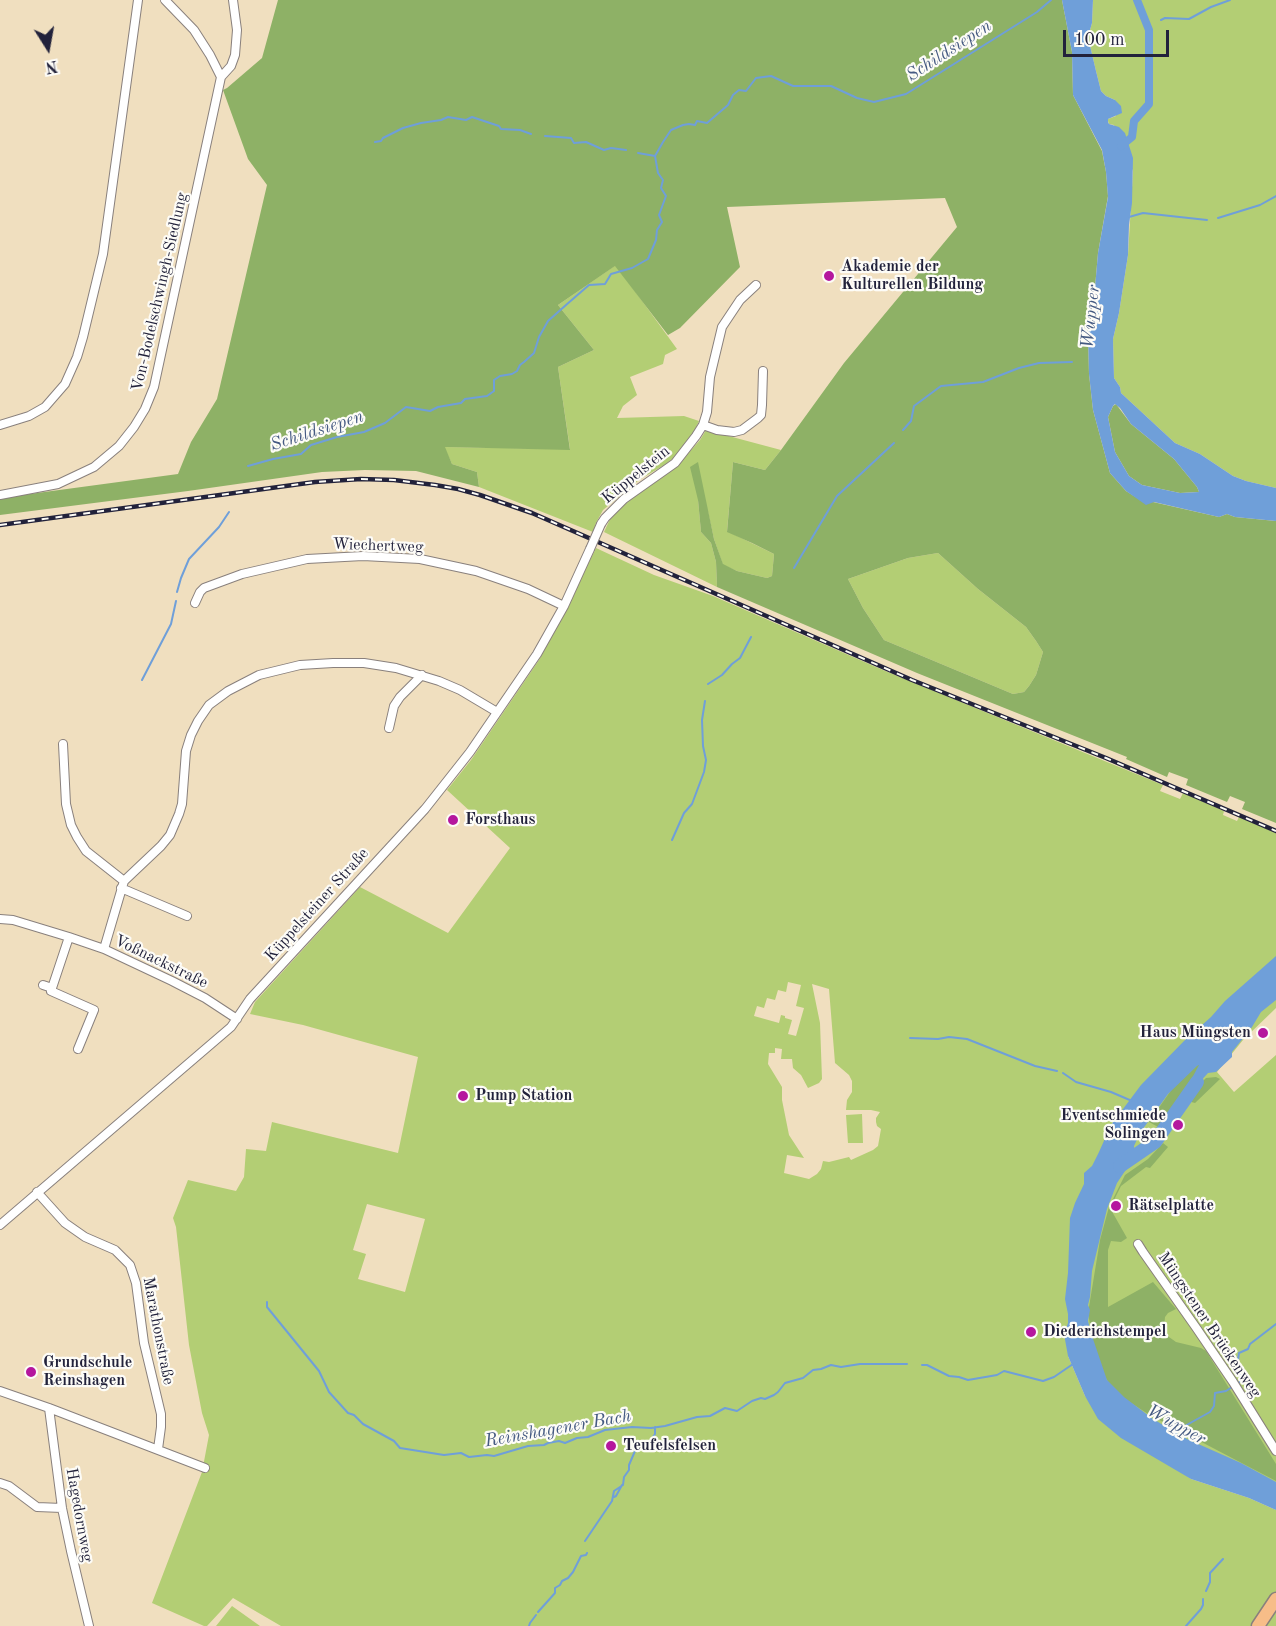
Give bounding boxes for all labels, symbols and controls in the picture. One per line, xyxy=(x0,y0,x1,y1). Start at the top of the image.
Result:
water label: Schildsiepen xyxy=(902,15,996,87)
north arrow xyxy=(18,18,78,78)
scale bar xyxy=(1066,18,1172,56)
text: 100 m xyxy=(1074,31,1125,49)
text: N xyxy=(44,57,59,75)
street label: Von-Bodelschwingh-Siedlung xyxy=(128,191,192,393)
place label: Akademie der Kulturellen Bildung xyxy=(841,257,983,295)
marker: Akademie der Kulturellen Bildung xyxy=(822,269,836,283)
water label: Wupper xyxy=(1077,284,1105,350)
water label: Schildsiepen xyxy=(267,406,367,456)
street label: Küppelstein xyxy=(598,442,674,508)
street label: Wiechertweg xyxy=(332,535,424,557)
place label: Forsthaus xyxy=(465,810,535,830)
marker: Forsthaus xyxy=(446,813,460,827)
street label: Küppelsteiner Straße xyxy=(261,844,373,966)
street label: Voßnackstraße xyxy=(111,931,211,993)
place label: Haus Müngsten xyxy=(1140,1023,1251,1043)
marker: Haus Müngsten xyxy=(1256,1026,1270,1040)
place label: Pump Station xyxy=(475,1086,572,1106)
marker: Pump Station xyxy=(456,1089,470,1103)
place label: Eventschmiede Solingen xyxy=(1061,1106,1166,1144)
marker: Eventschmiede Solingen xyxy=(1171,1118,1185,1132)
place label: Rätselplatte xyxy=(1128,1196,1214,1216)
marker: Rätselplatte xyxy=(1109,1199,1123,1213)
street label: Müngstener Brückenweg xyxy=(1153,1249,1265,1401)
street label: Marathonstraße xyxy=(138,1275,178,1387)
place label: Diederichstempel xyxy=(1043,1322,1166,1342)
marker: Diederichstempel xyxy=(1024,1325,1038,1339)
place label: Grundschule Reinshagen xyxy=(43,1353,132,1391)
marker: Grundschule Reinshagen xyxy=(24,1365,38,1379)
water label: Wupper xyxy=(1143,1400,1209,1450)
water label: Reinshagener Bach xyxy=(483,1405,633,1453)
place label: Teufelsfelsen xyxy=(623,1436,716,1456)
marker: Teufelsfelsen xyxy=(604,1439,618,1453)
street label: Hagedornweg xyxy=(61,1466,97,1564)

